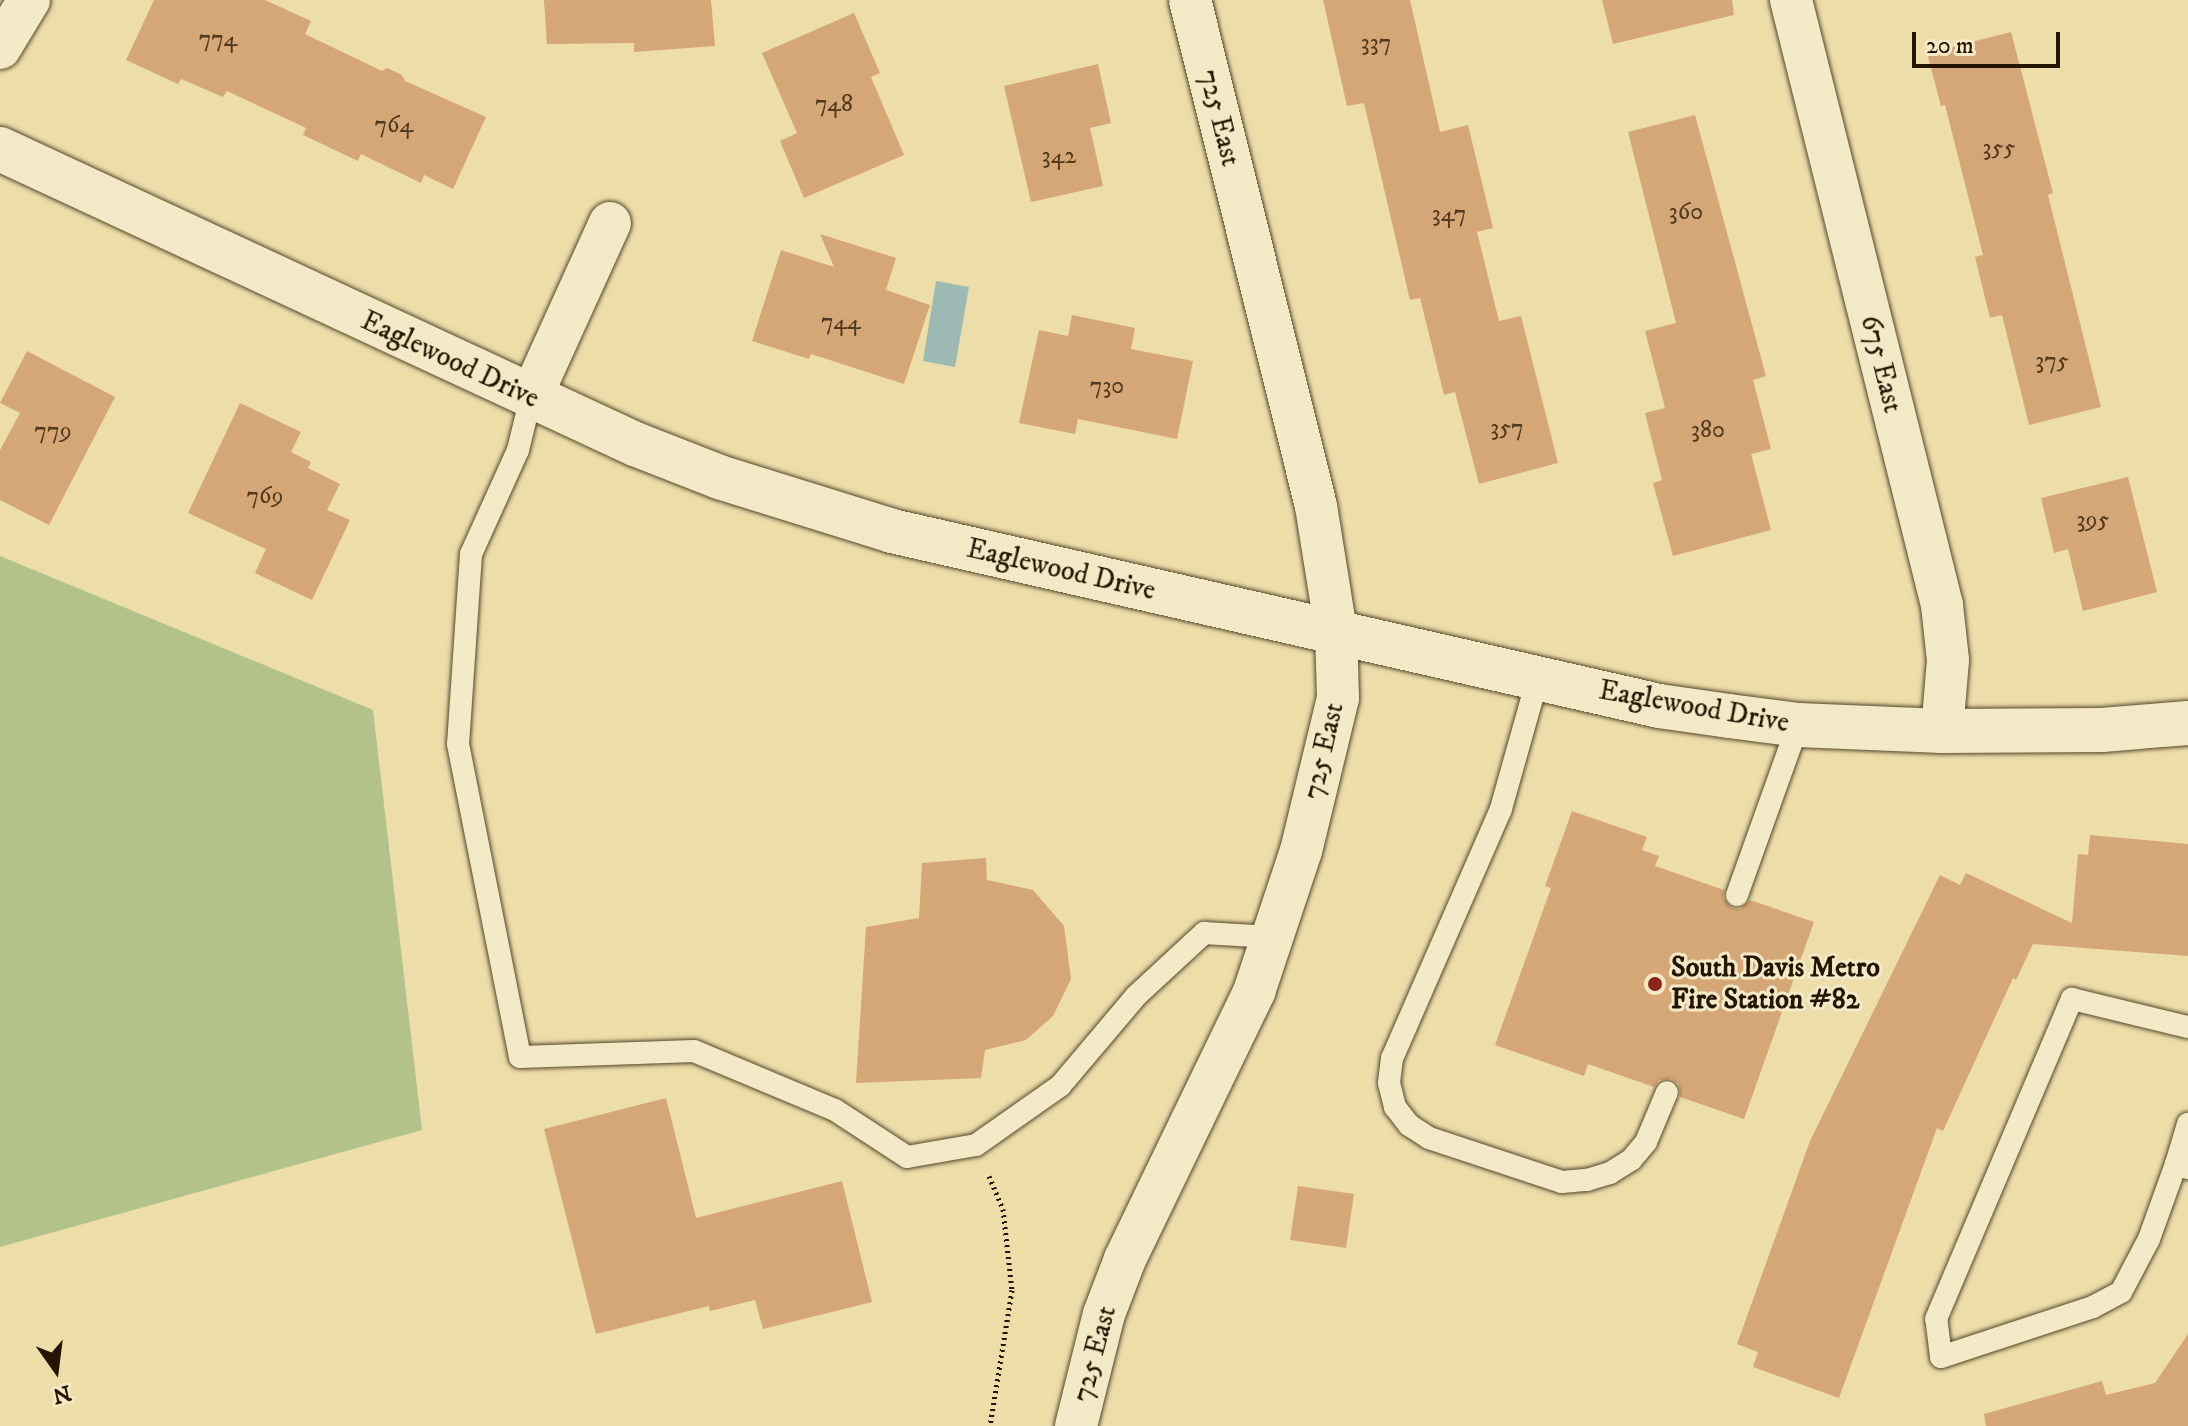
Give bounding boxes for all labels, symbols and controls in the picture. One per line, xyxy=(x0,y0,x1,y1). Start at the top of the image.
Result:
scale bar xyxy=(1916,16,2064,66)
house number: 774 xyxy=(199,26,237,54)
house number: 337 xyxy=(1361,30,1391,58)
text: 20 m xyxy=(1926,31,1974,61)
street label: 725 East xyxy=(1191,66,1247,170)
house number: 748 xyxy=(815,91,853,119)
house number: 764 xyxy=(375,112,413,140)
house number: 355 xyxy=(1983,135,2015,163)
house number: 342 xyxy=(1042,143,1076,171)
house number: 360 xyxy=(1669,199,1703,227)
house number: 347 xyxy=(1432,201,1466,229)
street label: Eaglewood Drive xyxy=(356,304,544,416)
house number: 744 xyxy=(821,309,861,337)
street label: 675 East xyxy=(1853,312,1909,416)
house number: 375 xyxy=(2035,348,2069,376)
house number: 730 xyxy=(1090,373,1124,401)
house number: 357 xyxy=(1490,415,1524,443)
house number: 380 xyxy=(1691,417,1725,445)
house number: 779 xyxy=(34,418,72,446)
house number: 769 xyxy=(246,483,284,511)
house number: 395 xyxy=(2077,507,2109,535)
street label: Eaglewood Drive xyxy=(963,532,1159,608)
street label: Eaglewood Drive xyxy=(1596,674,1792,740)
street label: 725 East xyxy=(1297,699,1351,803)
place label: South Davis Metro Fire Station #82 xyxy=(1671,951,1880,1017)
marker: South Davis Metro Fire Station #82 xyxy=(1646,975,1664,993)
street label: 725 East xyxy=(1066,1302,1124,1406)
north arrow xyxy=(16,1330,96,1410)
text: N xyxy=(50,1378,74,1409)

